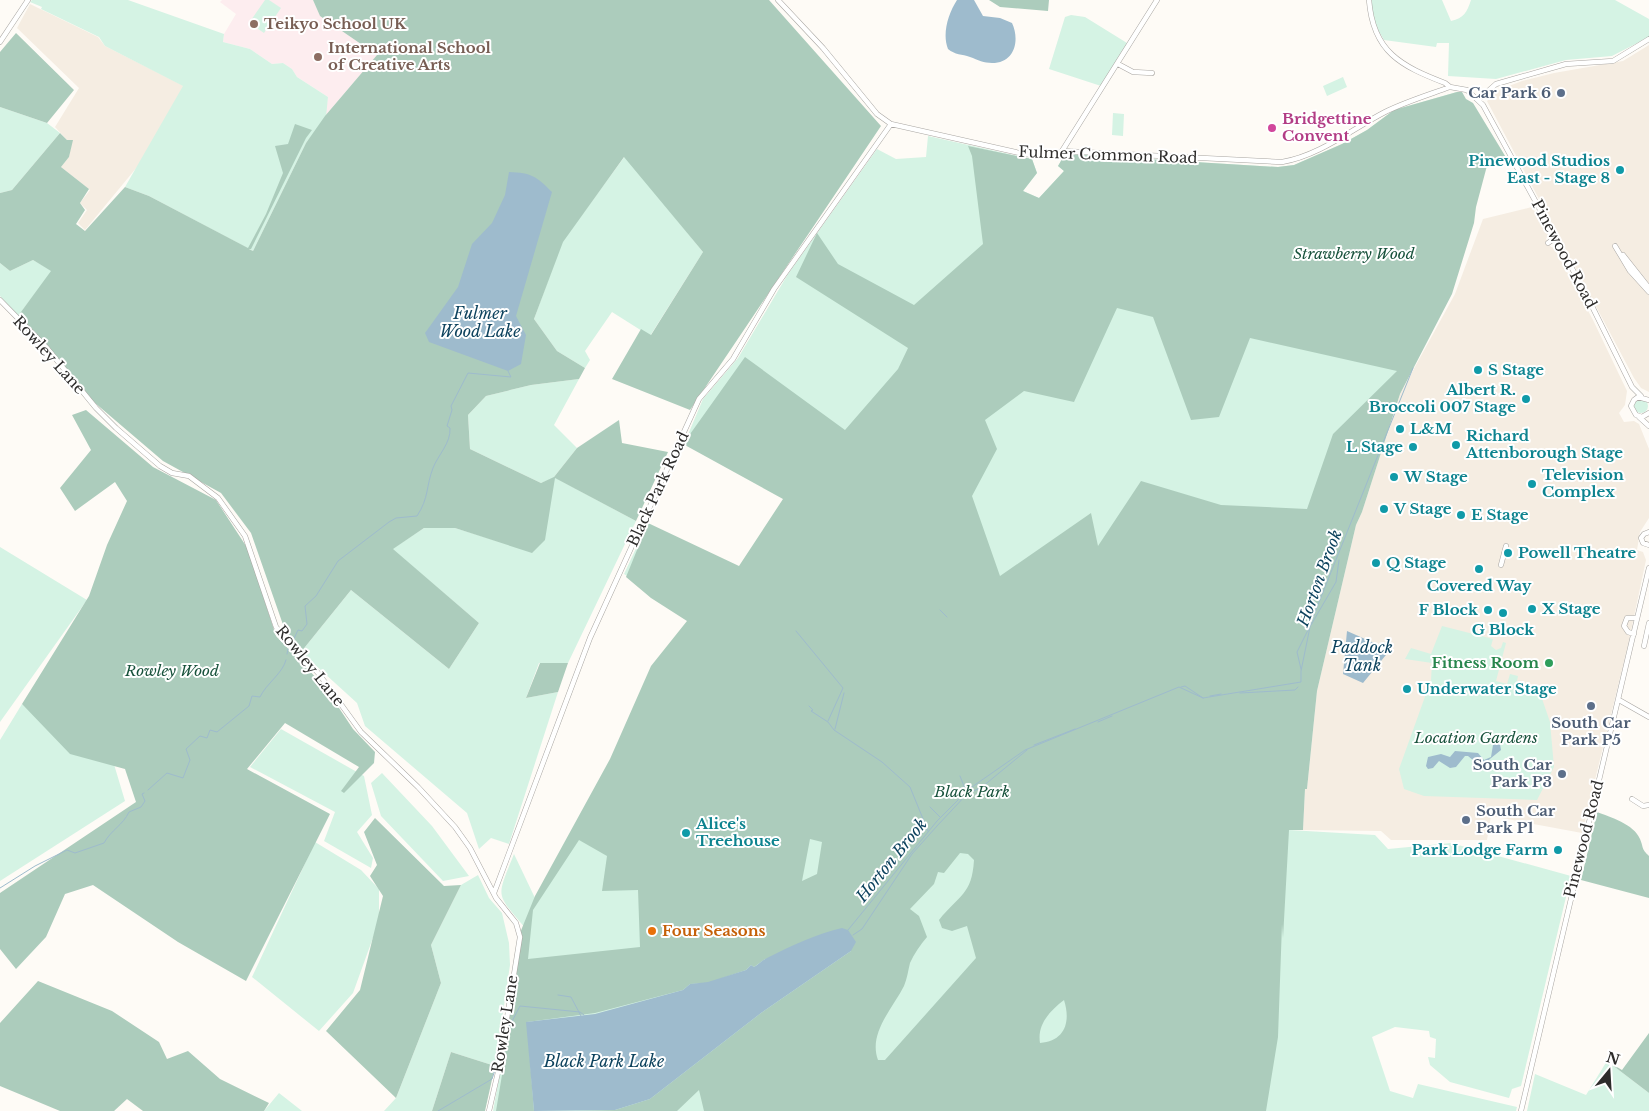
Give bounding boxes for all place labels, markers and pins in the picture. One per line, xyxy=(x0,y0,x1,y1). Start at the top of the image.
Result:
place label: Teikyo School UK xyxy=(264,14,407,33)
marker: Teikyo School UK xyxy=(248,18,260,30)
place label: International School of Creative Arts xyxy=(328,38,492,74)
marker: International School of Creative Arts xyxy=(312,51,324,63)
place label: Car Park 6 xyxy=(1468,83,1551,102)
marker: Car Park 6 xyxy=(1555,87,1567,99)
place label: Bridgettine Convent xyxy=(1282,109,1372,145)
marker: Bridgettine Convent xyxy=(1266,122,1278,134)
place label: Pinewood Studios East - Stage 8 xyxy=(1468,151,1610,187)
marker: Pinewood Studios East - Stage 8 xyxy=(1614,164,1626,176)
place label: S Stage xyxy=(1488,360,1544,379)
marker: S Stage xyxy=(1472,364,1484,376)
place label: Albert R. Broccoli 007 Stage xyxy=(1369,380,1516,416)
marker: Albert R. Broccoli 007 Stage xyxy=(1520,393,1532,405)
place label: L&M xyxy=(1410,419,1452,438)
marker: L&M xyxy=(1394,423,1406,435)
place label: Richard Attenborough Stage xyxy=(1465,426,1623,462)
place label: L Stage xyxy=(1346,437,1403,456)
marker: Richard Attenborough Stage xyxy=(1450,439,1462,451)
marker: L Stage xyxy=(1407,441,1419,453)
place label: Television Complex xyxy=(1542,465,1624,501)
place label: W Stage xyxy=(1403,467,1468,486)
marker: W Stage xyxy=(1388,471,1400,483)
marker: Television Complex xyxy=(1526,478,1538,490)
place label: V Stage xyxy=(1393,499,1452,518)
marker: V Stage xyxy=(1378,503,1390,515)
place label: E Stage xyxy=(1471,505,1529,524)
marker: E Stage xyxy=(1455,509,1467,521)
place label: Powell Theatre xyxy=(1518,543,1637,562)
marker: Powell Theatre xyxy=(1502,547,1514,559)
place label: Q Stage xyxy=(1386,553,1446,572)
marker: Q Stage xyxy=(1370,557,1382,569)
marker: Covered Way xyxy=(1473,563,1485,575)
place label: Covered Way xyxy=(1427,576,1532,595)
place label: X Stage xyxy=(1541,599,1601,618)
place label: F Block xyxy=(1419,600,1479,619)
marker: X Stage xyxy=(1526,603,1538,615)
marker: F Block xyxy=(1482,604,1494,616)
marker: G Block xyxy=(1497,607,1509,619)
place label: G Block xyxy=(1472,620,1535,639)
place label: Fitness Room xyxy=(1431,653,1539,672)
marker: Fitness Room xyxy=(1543,657,1555,669)
place label: Underwater Stage xyxy=(1417,679,1557,698)
marker: Underwater Stage xyxy=(1401,683,1413,695)
marker: South Car Park P5 xyxy=(1585,700,1597,712)
place label: South Car Park P5 xyxy=(1551,713,1631,749)
place label: South Car Park P3 xyxy=(1473,755,1553,791)
marker: South Car Park P3 xyxy=(1556,768,1568,780)
place label: South Car Park P1 xyxy=(1476,801,1556,837)
place label: Alice's Treehouse xyxy=(695,814,780,850)
marker: South Car Park P1 xyxy=(1460,814,1472,826)
marker: Alice's Treehouse xyxy=(680,827,692,839)
place label: Park Lodge Farm xyxy=(1412,840,1548,859)
marker: Park Lodge Farm xyxy=(1552,844,1564,856)
place label: Four Seasons xyxy=(662,921,766,940)
marker: Four Seasons xyxy=(646,925,658,937)

